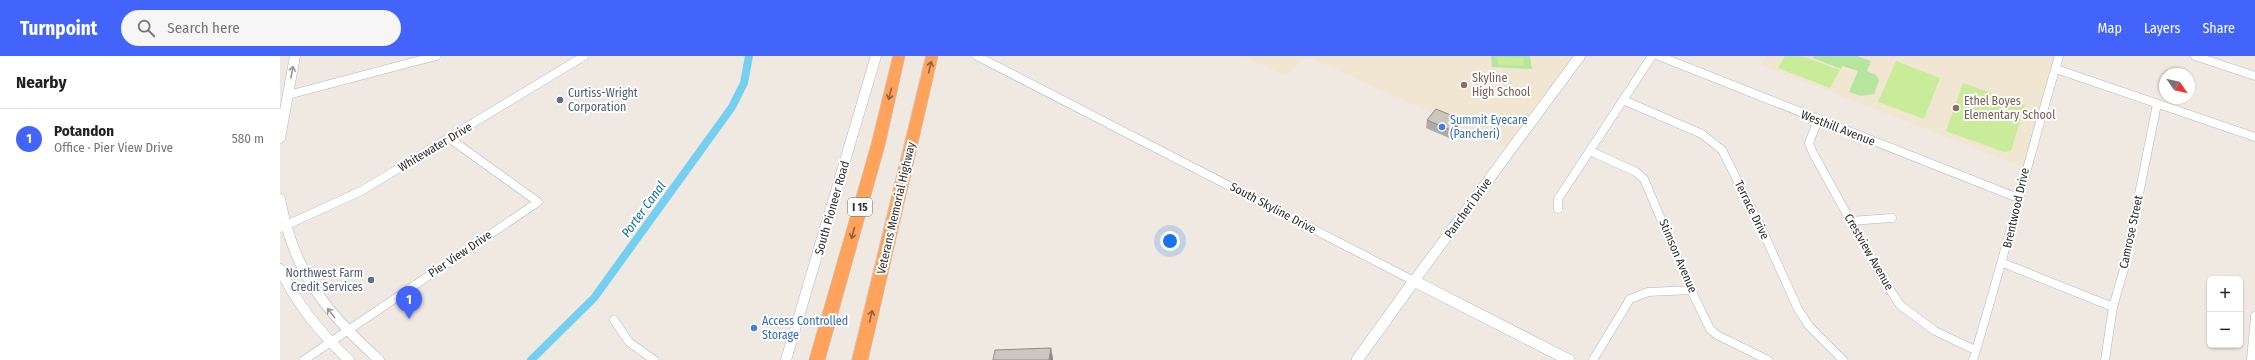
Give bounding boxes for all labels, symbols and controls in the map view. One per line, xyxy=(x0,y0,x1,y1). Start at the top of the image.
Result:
search box xyxy=(121,10,401,46)
text: Turnpoint xyxy=(20,17,97,40)
icon: search xyxy=(135,17,157,39)
text: Search here xyxy=(167,19,240,37)
text: Map xyxy=(2098,20,2122,37)
text: Layers xyxy=(2144,20,2180,37)
text: Share xyxy=(2202,20,2235,37)
one-way arrow xyxy=(926,61,934,74)
one-way arrow xyxy=(288,66,296,79)
north arrow xyxy=(2159,68,2195,104)
place label: Skyline High School xyxy=(1472,71,1530,99)
text: Nearby xyxy=(16,72,67,93)
marker: Skyline High School xyxy=(1459,80,1469,90)
place label: Curtiss-Wright Corporation xyxy=(568,86,638,114)
one-way arrow xyxy=(886,87,894,100)
place label: Ethel Boyes Elementary School xyxy=(1964,94,2055,122)
marker: Curtiss-Wright Corporation xyxy=(555,95,565,105)
marker: Ethel Boyes Elementary School xyxy=(1951,103,1961,113)
street label: Westhill Avenue xyxy=(1799,107,1877,149)
place label: Summit Eyecare (Pancheri) xyxy=(1450,113,1528,141)
street label: Whitewater Drive xyxy=(396,119,475,175)
text: Potandon xyxy=(54,122,114,140)
marker: Summit Eyecare (Pancheri) xyxy=(1437,122,1447,132)
text: 1 xyxy=(26,131,32,146)
text: 580 m xyxy=(232,131,264,146)
text: Office · Pier View Drive xyxy=(54,140,173,155)
street label: Veterans Memorial Highway xyxy=(874,140,918,276)
street label: South Pioneer Road xyxy=(812,159,852,257)
street label: Brentwood Drive xyxy=(2000,167,2032,249)
street label: Pancheri Drive xyxy=(1442,175,1494,241)
water label: Porter Canal xyxy=(618,178,669,240)
street label: Terrace Drive xyxy=(1732,178,1772,242)
street label: South Skyline Drive xyxy=(1228,179,1318,237)
street label: Camrose Street xyxy=(2116,194,2146,270)
road number: I 15 xyxy=(848,198,872,216)
street label: Crestview Avenue xyxy=(1842,211,1897,293)
street label: Stimson Avenue xyxy=(1656,217,1700,295)
one-way arrow xyxy=(849,226,856,239)
street label: Pier View Drive xyxy=(426,228,494,280)
your location xyxy=(1160,231,1180,251)
place label: Northwest Farm Credit Services xyxy=(285,266,363,294)
marker: Northwest Farm Credit Services xyxy=(366,275,376,285)
map controls xyxy=(2207,276,2243,348)
button: + xyxy=(2207,276,2243,312)
pin: 1 xyxy=(396,286,422,319)
one-way arrow xyxy=(326,308,335,319)
one-way arrow xyxy=(868,310,875,323)
button: − xyxy=(2207,312,2243,348)
place label: Access Controlled Storage xyxy=(762,314,848,342)
marker: Access Controlled Storage xyxy=(749,323,759,333)

